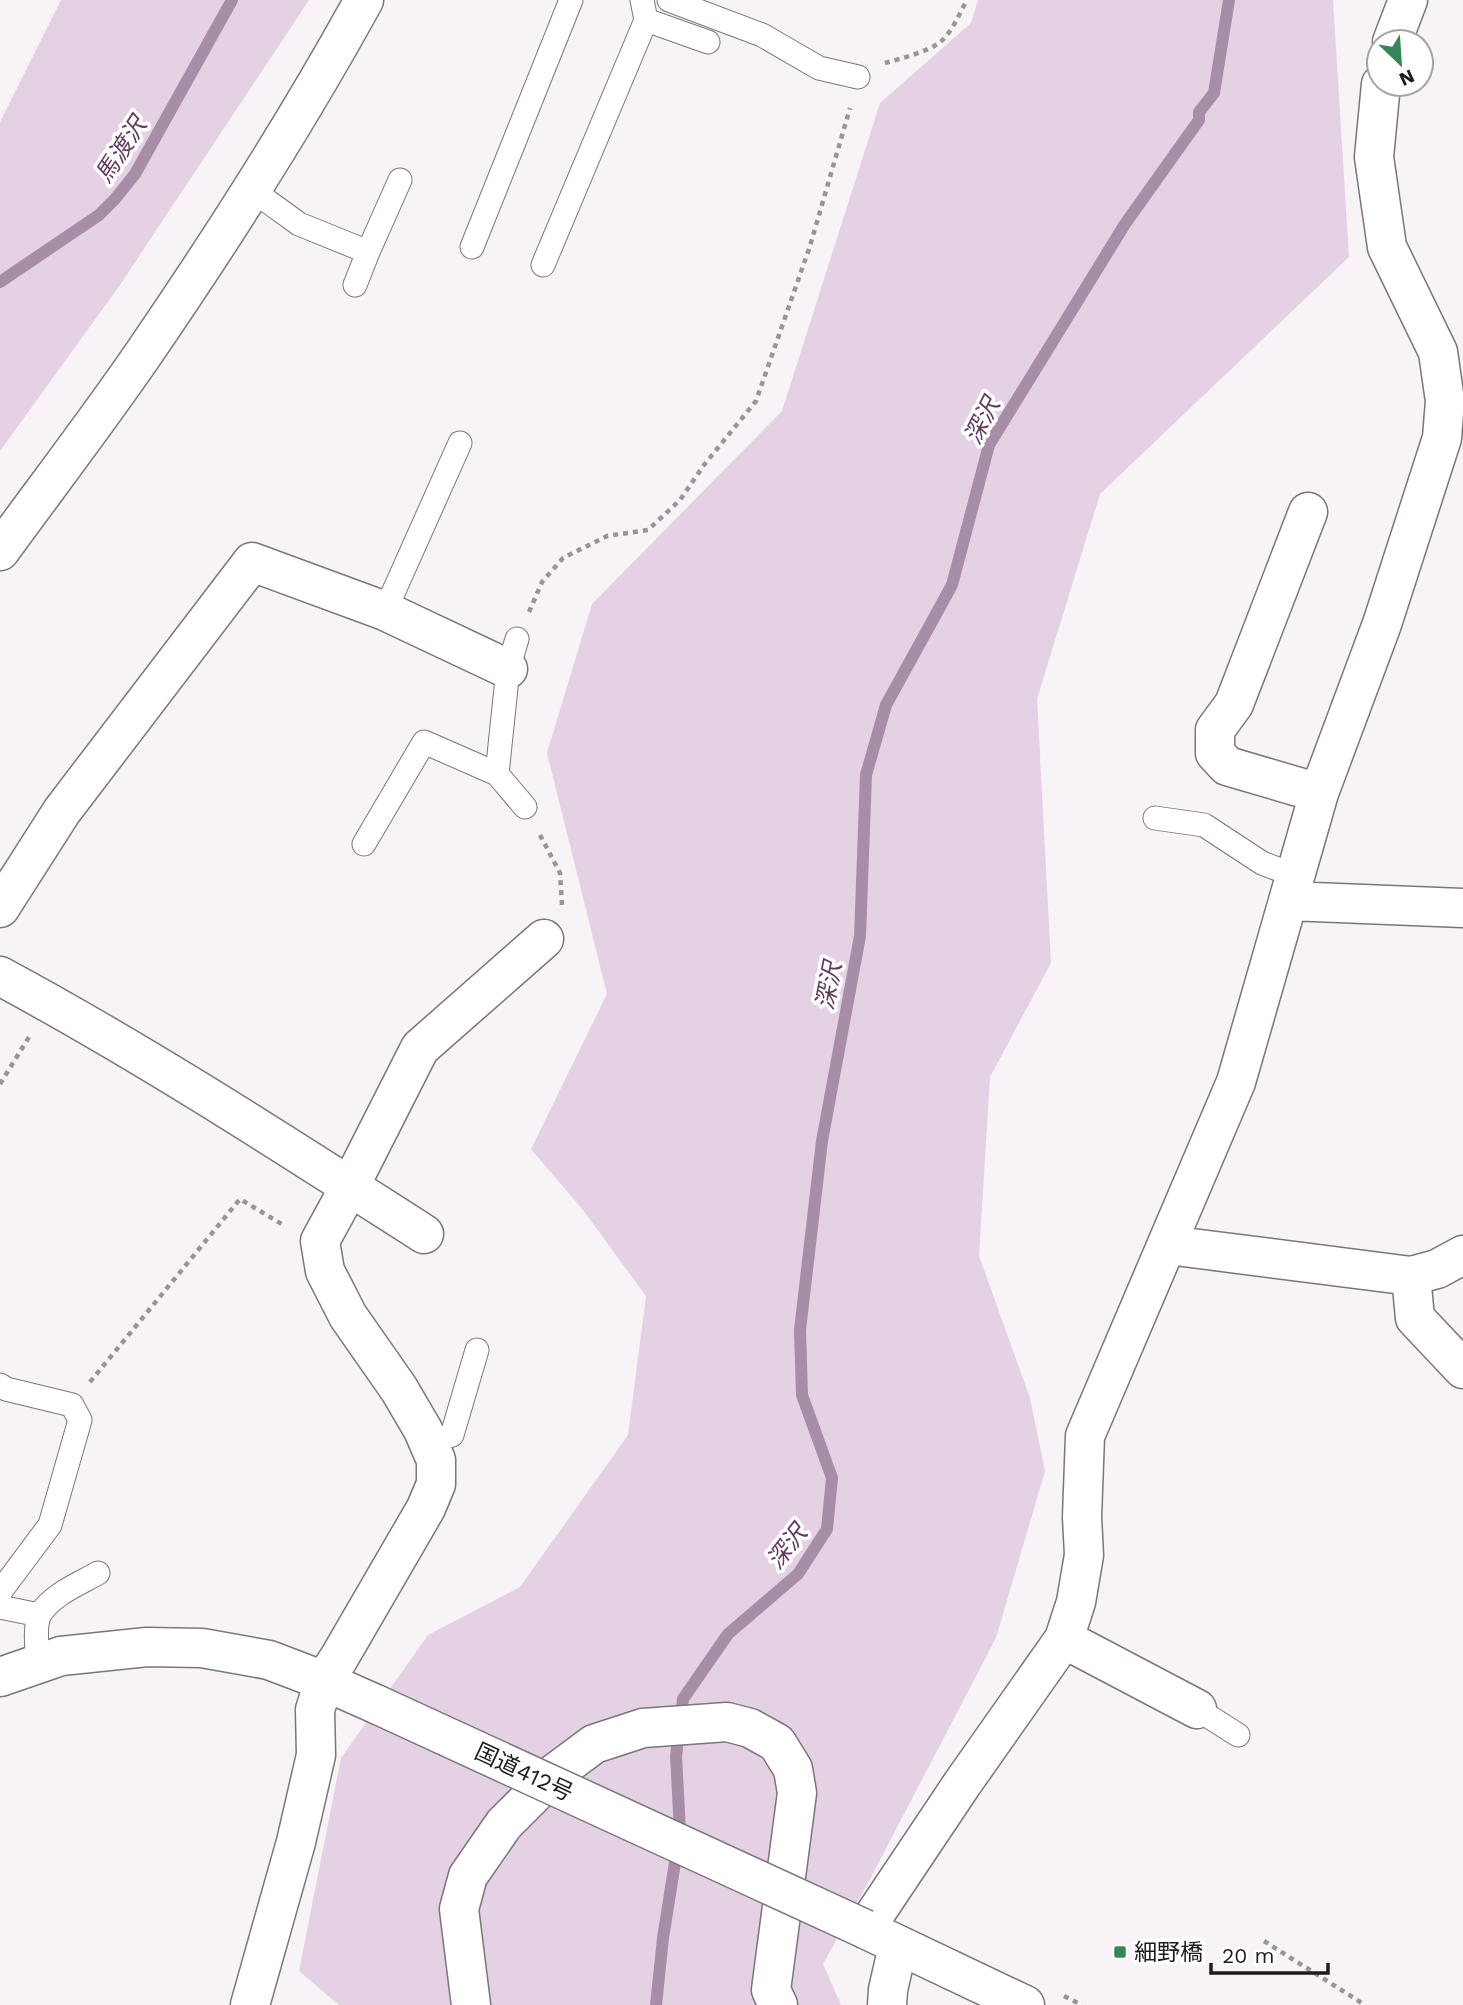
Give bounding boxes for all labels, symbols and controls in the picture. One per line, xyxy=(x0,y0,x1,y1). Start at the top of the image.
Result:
north arrow xyxy=(1365,28,1435,98)
text: N xyxy=(1396,65,1418,91)
water label: 馬渡沢 xyxy=(90,110,154,188)
water label: 深沢 xyxy=(959,391,1007,449)
water label: 深沢 xyxy=(811,957,848,1012)
water label: 深沢 xyxy=(761,1517,815,1575)
street label: 国道412号 xyxy=(470,1738,577,1807)
scale bar xyxy=(1211,1932,1328,1976)
place label: 細野橋 xyxy=(1134,1939,1203,1966)
text: 20 m xyxy=(1222,1943,1274,1968)
marker: 細野橋 xyxy=(1112,1944,1128,1960)

